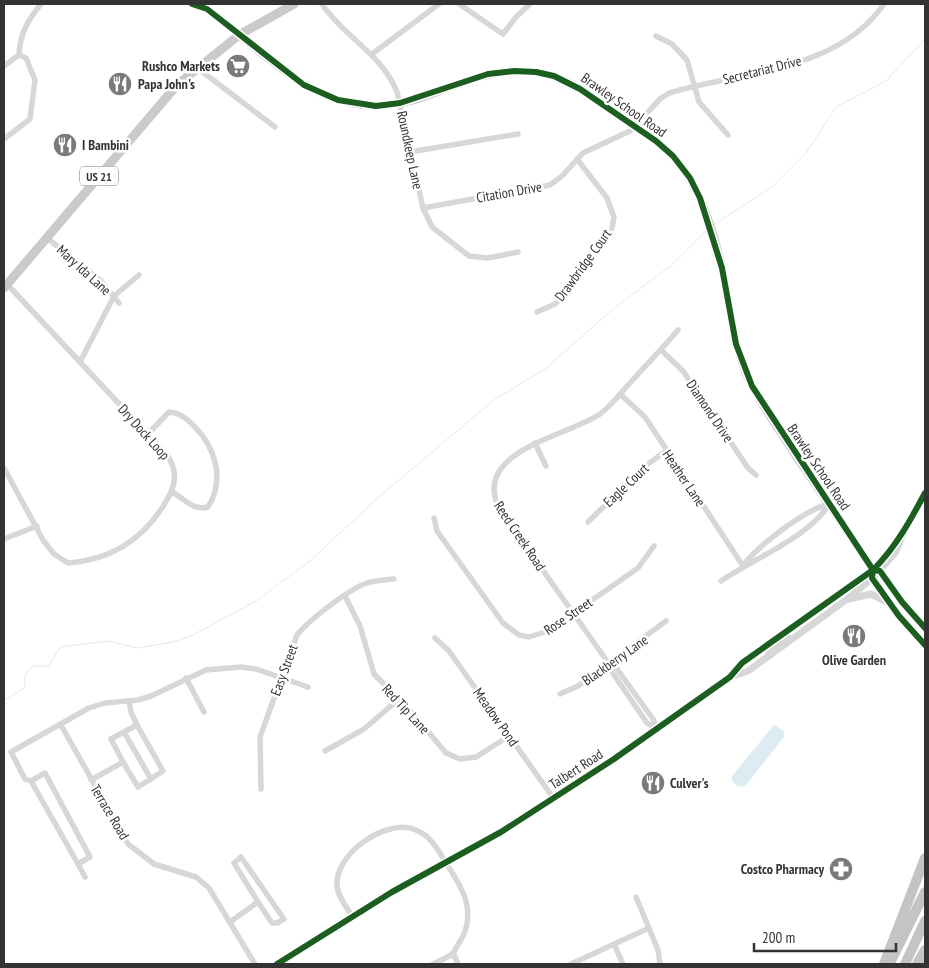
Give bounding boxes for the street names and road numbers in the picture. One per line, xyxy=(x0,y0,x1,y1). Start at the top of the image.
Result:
street label: Secretariat Drive xyxy=(721,51,803,88)
street label: Brawley School Road xyxy=(578,69,670,141)
street label: Roundkeep Lane xyxy=(393,109,427,191)
road number: US 21 xyxy=(80,167,118,186)
street label: Citation Drive xyxy=(475,177,543,207)
street label: Drawbridge Court xyxy=(551,225,615,305)
street label: Mary Ida Lane xyxy=(53,241,115,299)
street label: Diamond Drive xyxy=(682,376,738,446)
street label: Dry Dock Loop xyxy=(114,400,174,464)
street label: Brawley School Road xyxy=(784,420,854,514)
street label: Heather Lane xyxy=(658,446,710,510)
street label: Eagle Court xyxy=(599,459,653,511)
street label: Reed Creek Road xyxy=(490,498,550,574)
street label: Rose Street xyxy=(540,593,596,639)
street label: Blackberry Lane xyxy=(579,631,652,689)
street label: Easy Street xyxy=(266,642,302,698)
street label: Red Tip Lane xyxy=(378,680,434,738)
street label: Meadow Pond xyxy=(469,684,523,750)
street label: Talbert Road xyxy=(546,745,606,793)
street label: Terrace Road xyxy=(87,781,133,843)

